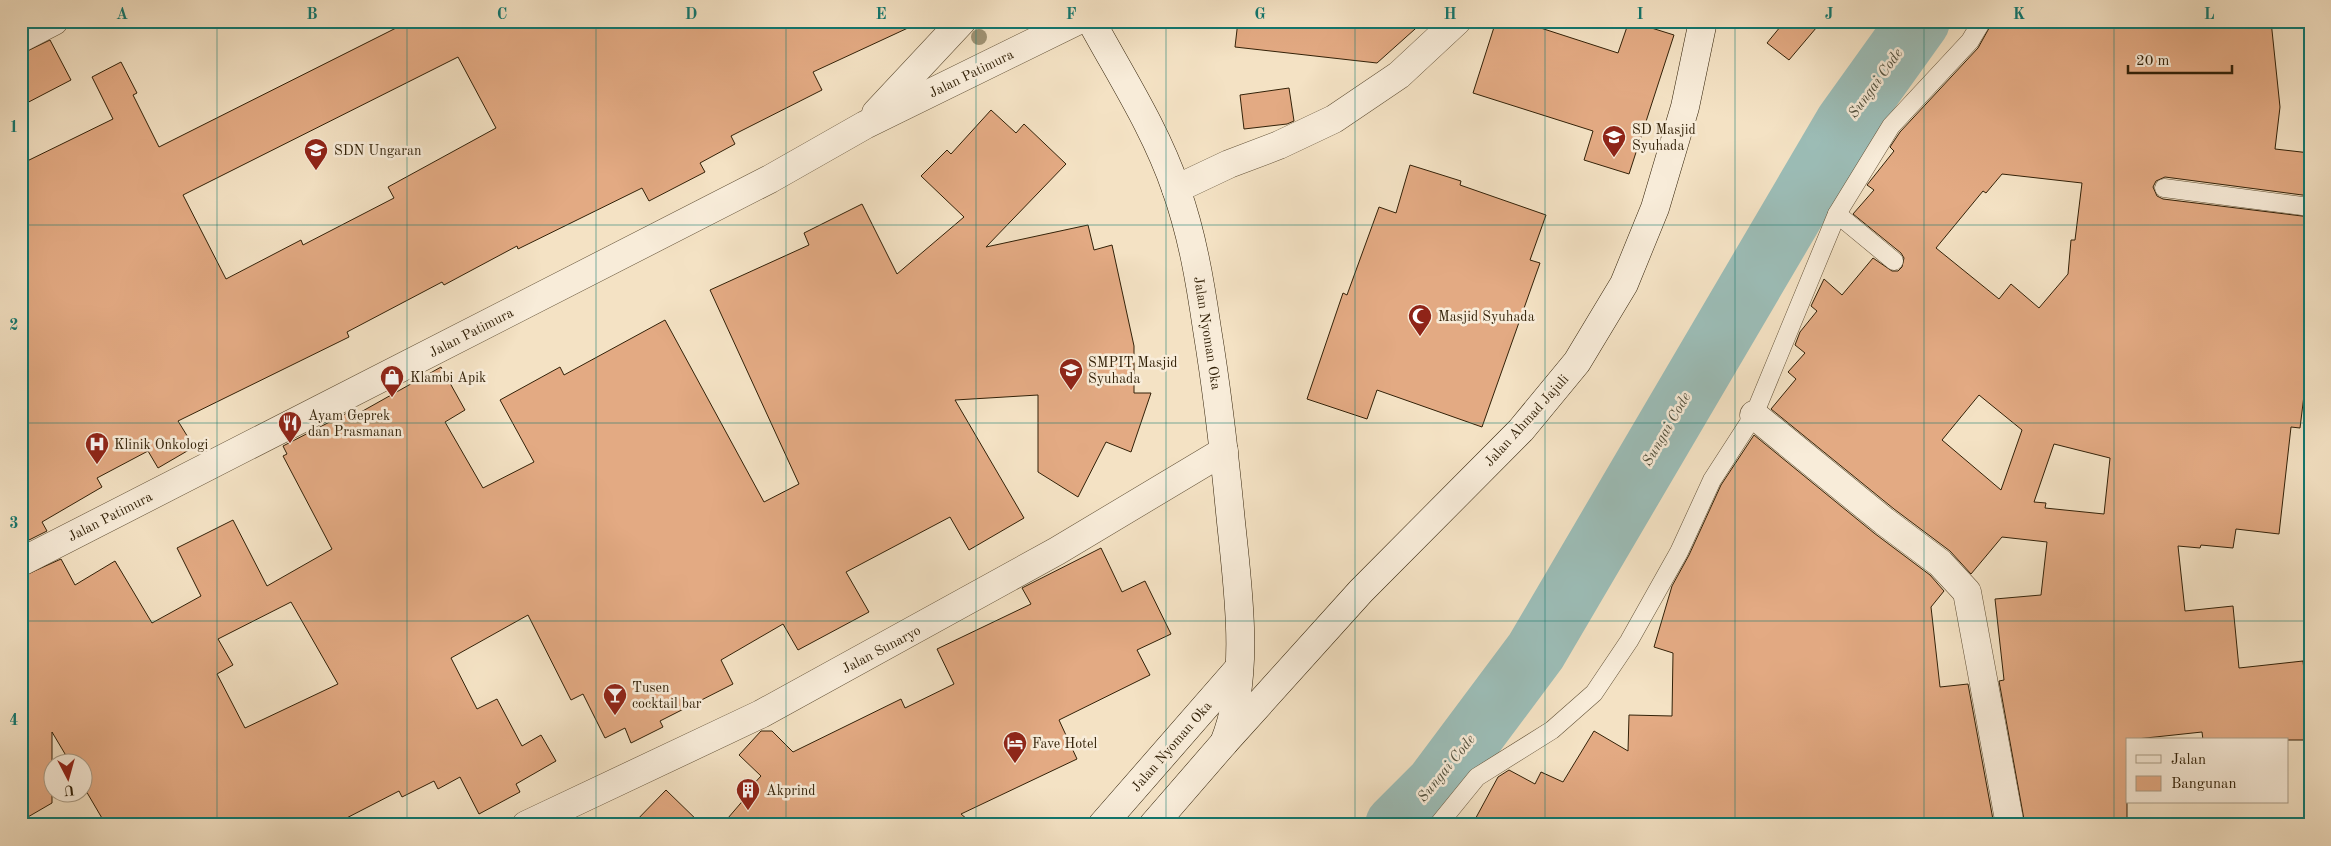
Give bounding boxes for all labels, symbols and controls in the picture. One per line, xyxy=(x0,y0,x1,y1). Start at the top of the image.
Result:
text: A xyxy=(116,7,128,23)
text: B xyxy=(306,7,318,23)
text: C xyxy=(497,7,507,23)
text: D xyxy=(685,7,697,23)
text: E xyxy=(875,7,887,23)
text: F xyxy=(1066,7,1077,23)
text: G xyxy=(1254,7,1266,23)
text: H xyxy=(1443,7,1457,23)
text: I xyxy=(1636,7,1644,23)
text: J xyxy=(1825,7,1834,23)
text: K xyxy=(2013,7,2025,23)
text: L xyxy=(2204,7,2215,23)
scale bar xyxy=(2128,42,2232,74)
water label: Sungai Code xyxy=(1846,46,1906,121)
street label: Jalan Patimura xyxy=(927,47,1016,100)
text: 20 m xyxy=(2136,54,2170,69)
text: 1 xyxy=(9,120,19,136)
place label: SD Masjid Syuhada xyxy=(1632,123,1696,153)
school or university icon: SD Masjid Syuhada xyxy=(1601,124,1627,158)
school or university icon: SDN Ungaran xyxy=(303,137,329,171)
place label: SDN Ungaran xyxy=(334,144,422,158)
street label: Jalan Nyoman Oka xyxy=(1191,275,1223,391)
mosque icon: Masjid Syuhada xyxy=(1407,303,1433,337)
street label: Jalan Patimura xyxy=(427,306,516,360)
place label: Masjid Syuhada xyxy=(1438,310,1535,324)
text: 2 xyxy=(9,318,19,334)
place label: SMPIT Masjid Syuhada xyxy=(1088,356,1178,386)
school or university icon: SMPIT Masjid Syuhada xyxy=(1058,357,1084,391)
shop icon: Klambi Apik xyxy=(379,364,405,398)
place label: Klambi Apik xyxy=(410,371,486,385)
street label: Jalan Ahmad Jajuli xyxy=(1482,372,1572,469)
water label: Sungai Code xyxy=(1640,390,1694,469)
place label: Ayam Geprek dan Prasmanan xyxy=(308,409,402,439)
restaurant icon: Ayam Geprek dan Prasmanan xyxy=(277,410,303,444)
hospital icon: Klinik Onkologi xyxy=(84,431,110,465)
place label: Klinik Onkologi xyxy=(114,438,209,452)
street label: Jalan Patimura xyxy=(66,490,155,544)
text: 3 xyxy=(9,516,19,532)
street label: Jalan Sunaryo xyxy=(840,623,923,676)
place label: Tusen cocktail bar xyxy=(632,681,702,711)
bar icon: Tusen cocktail bar xyxy=(602,682,628,716)
street label: Jalan Nyoman Oka xyxy=(1129,699,1215,795)
text: 4 xyxy=(9,713,19,729)
hotel icon: Fave Hotel xyxy=(1002,730,1028,764)
water label: Sungai Code xyxy=(1416,732,1479,806)
place label: Fave Hotel xyxy=(1032,737,1097,751)
legend xyxy=(2126,738,2288,804)
text: Jalan xyxy=(2171,753,2206,768)
north arrow xyxy=(42,754,92,804)
building icon: Akprind xyxy=(735,777,761,811)
text: Bangunan xyxy=(2171,777,2237,792)
text: U xyxy=(63,782,76,797)
place label: Akprind xyxy=(766,784,816,798)

